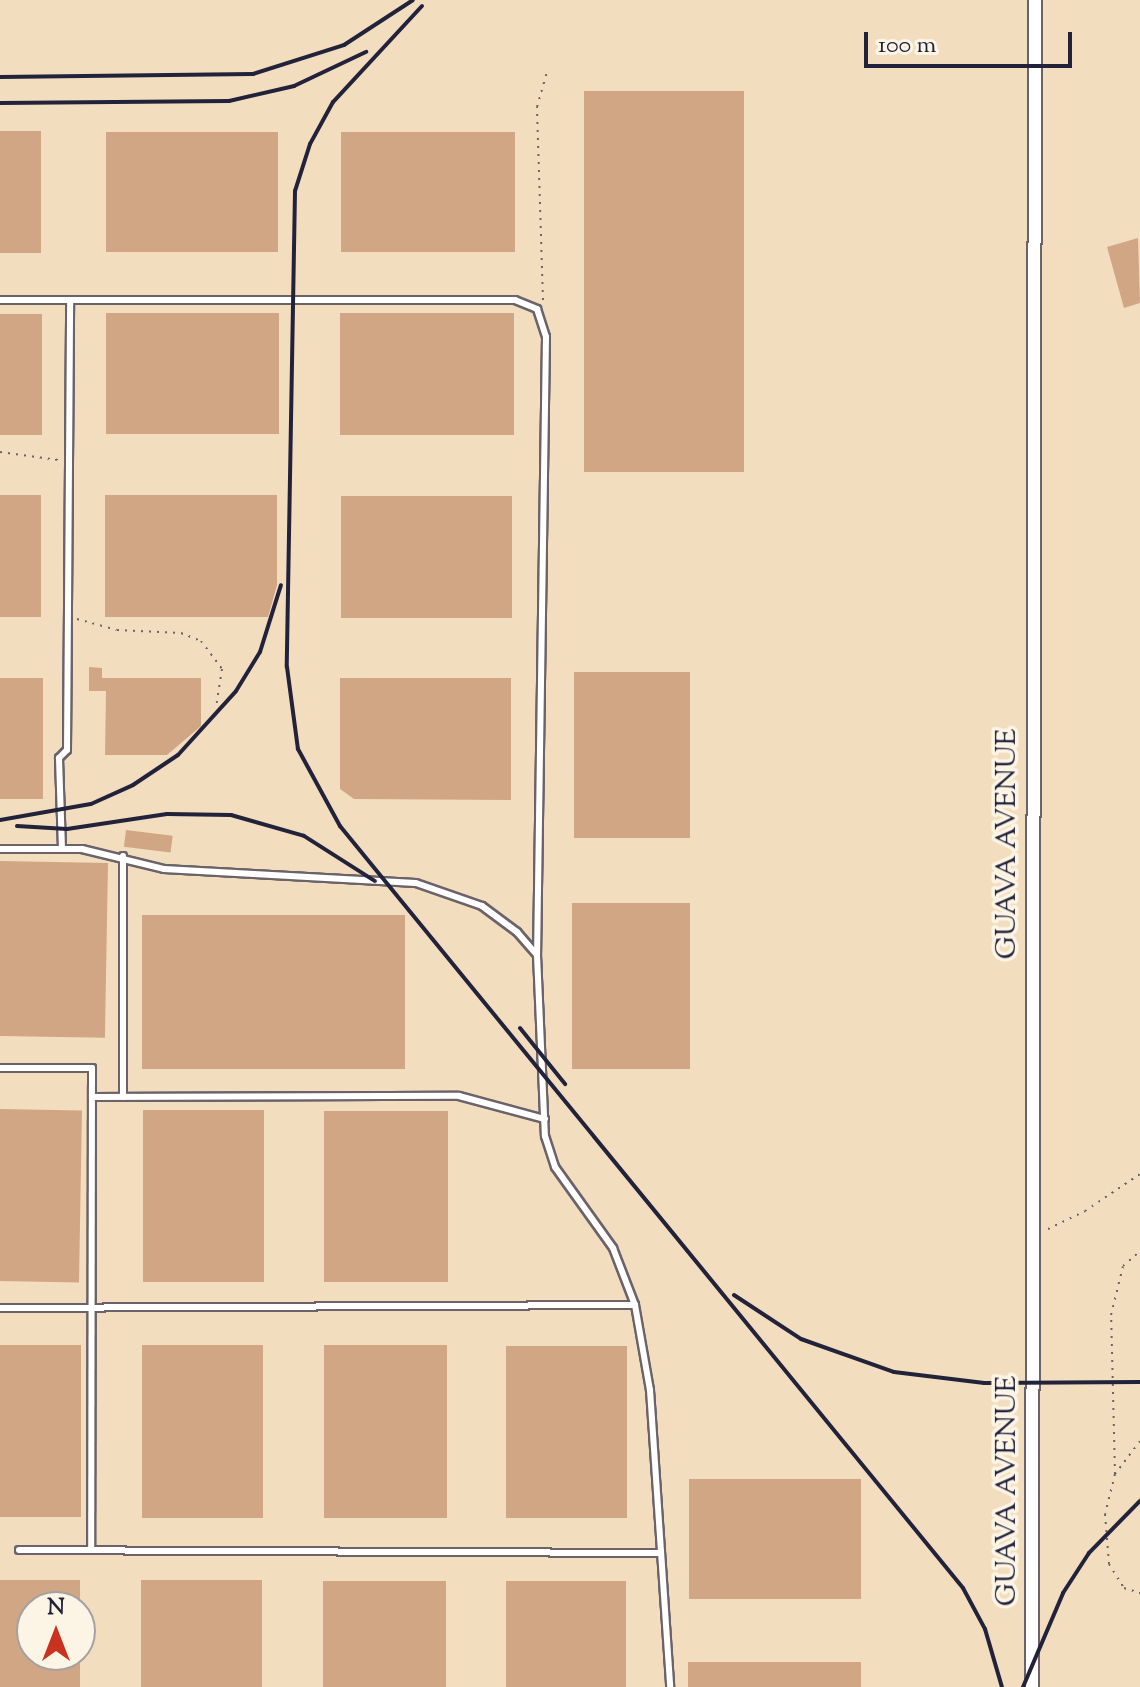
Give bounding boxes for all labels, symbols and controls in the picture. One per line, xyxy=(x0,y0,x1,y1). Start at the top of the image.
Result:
scale bar xyxy=(868,16,1076,66)
text: 100 m xyxy=(878,29,936,63)
street label: GUAVA AVENUE xyxy=(991,729,1025,959)
street label: GUAVA AVENUE xyxy=(991,1376,1025,1606)
north arrow xyxy=(16,1591,96,1671)
text: N xyxy=(47,1593,65,1625)

